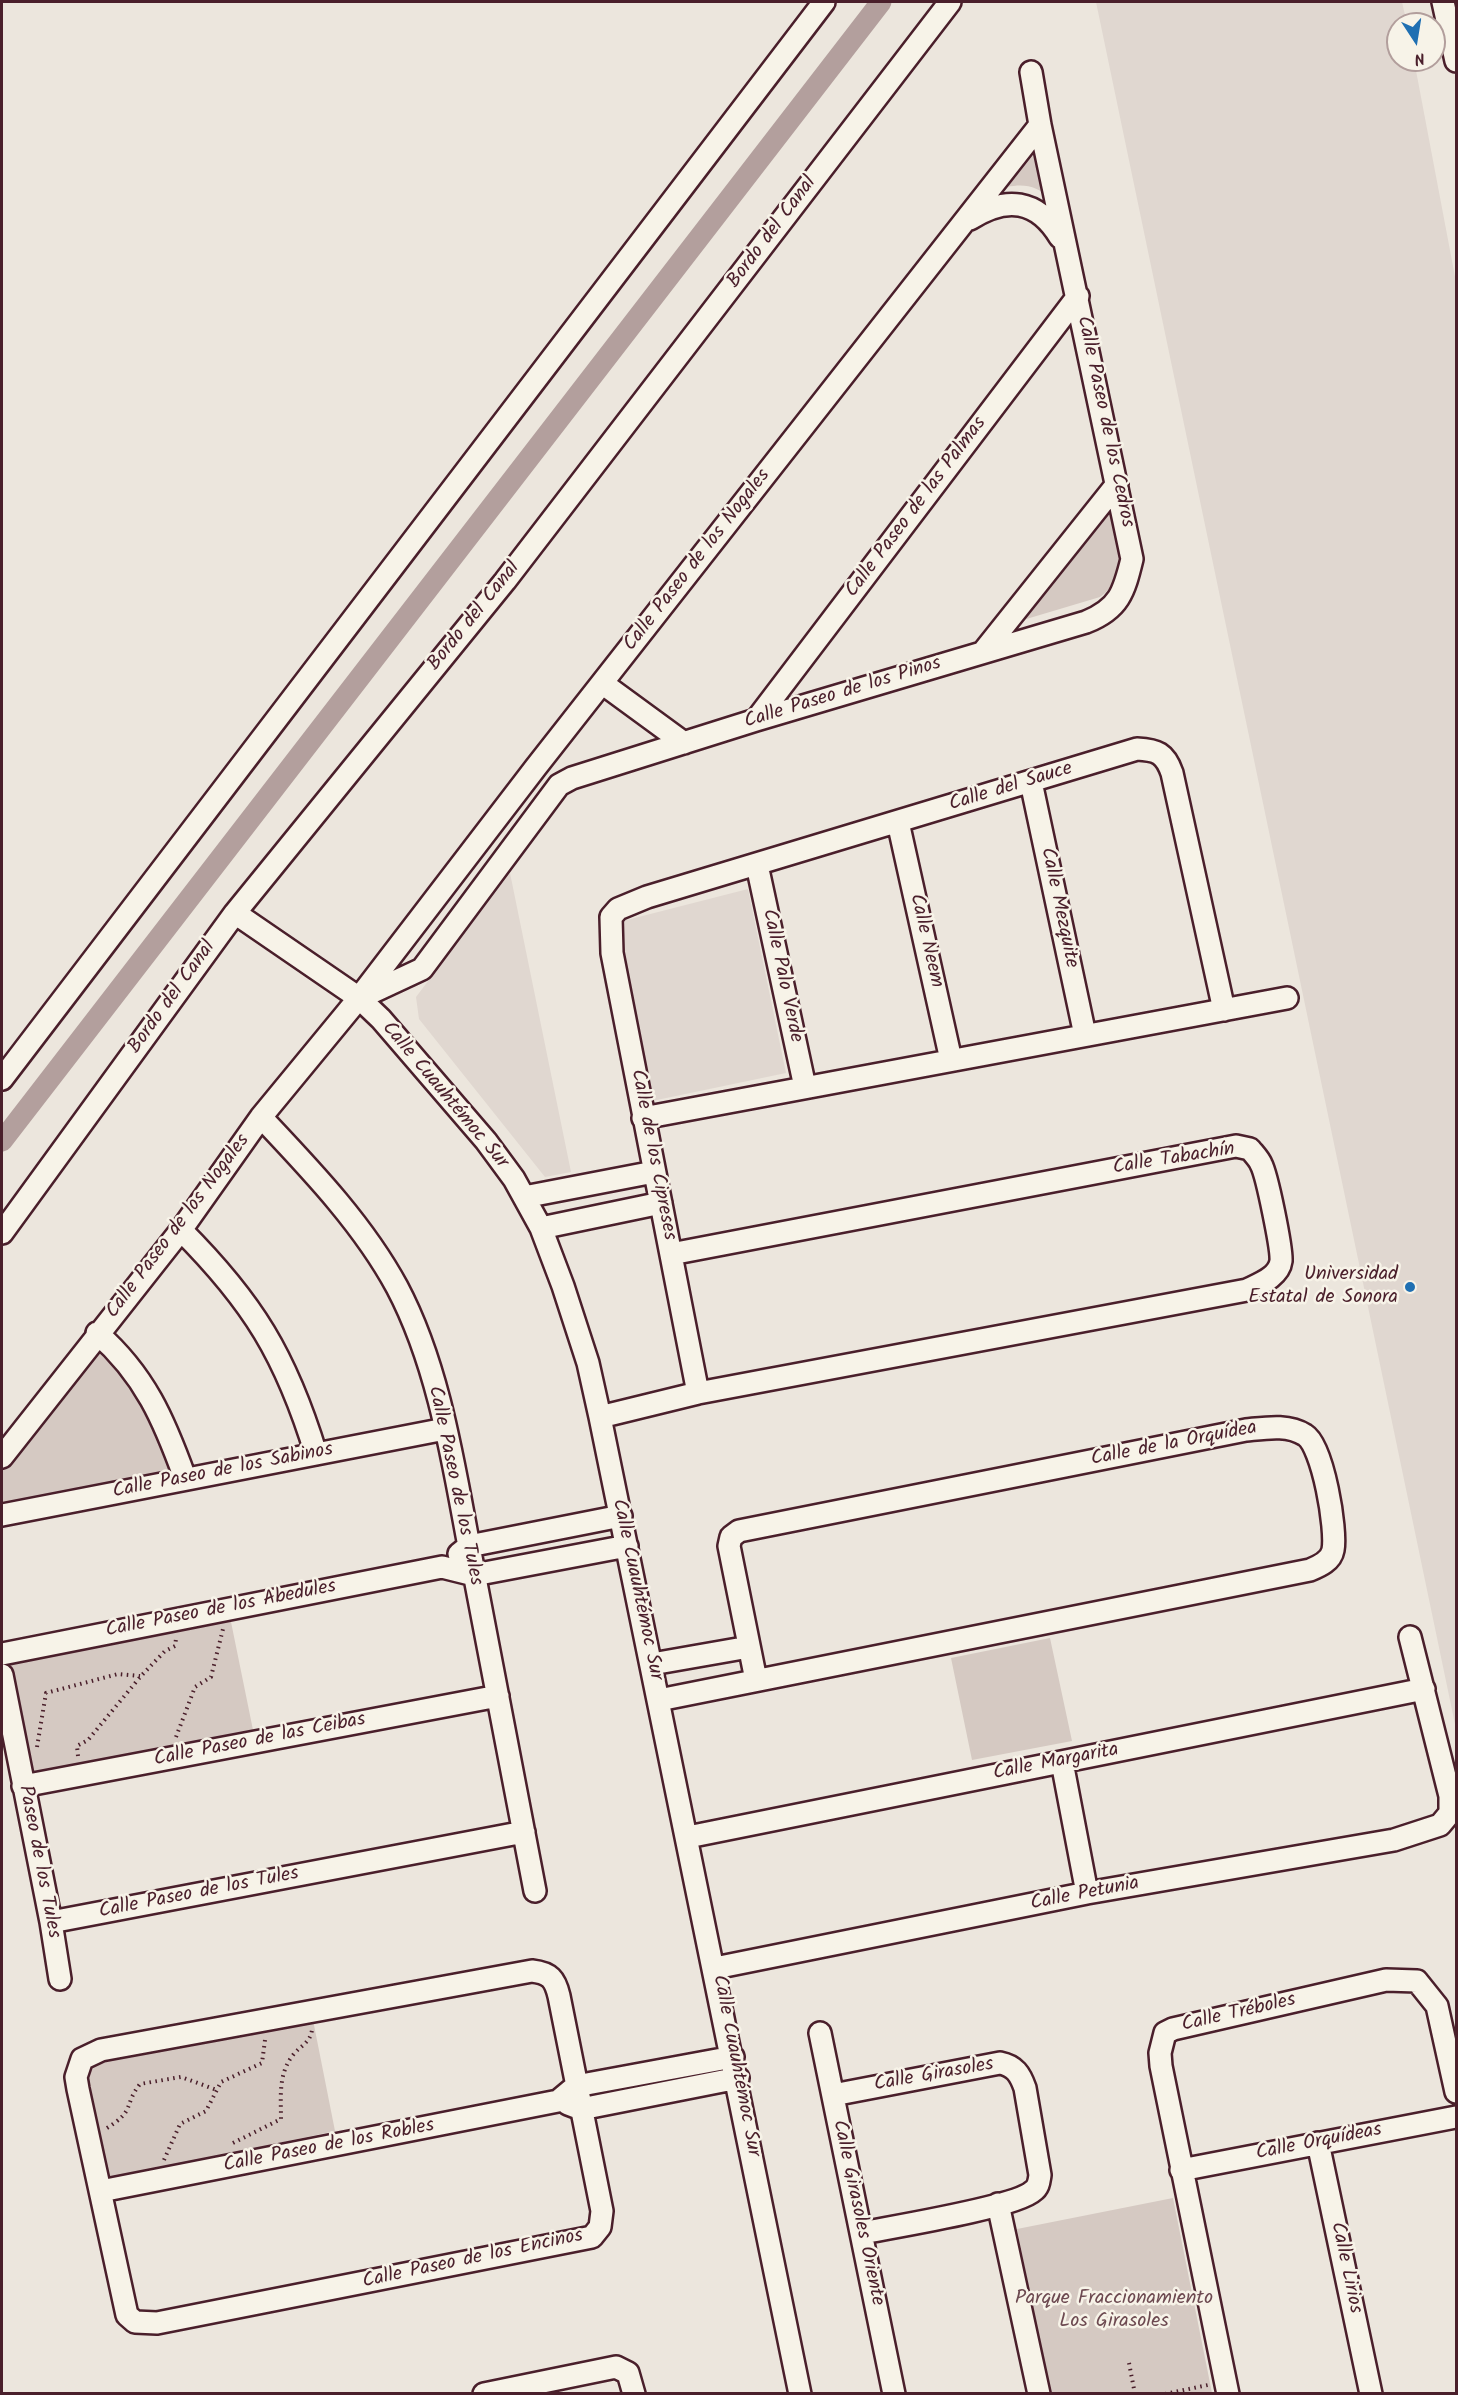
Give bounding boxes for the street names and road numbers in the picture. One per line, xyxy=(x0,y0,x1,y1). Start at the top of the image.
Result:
street label: Bordo del Canal xyxy=(723,172,823,294)
street label: Calle Paseo de los Cedros xyxy=(1070,314,1138,530)
street label: Calle Paseo de las Palmas xyxy=(841,413,993,603)
street label: Calle Paseo de los Nogales xyxy=(619,465,777,657)
street label: Bordo del Canal xyxy=(424,558,526,676)
street label: Calle Paseo de los Pinos xyxy=(742,653,944,735)
street label: Calle del Sauce xyxy=(946,758,1076,818)
street label: Calle Mezquite xyxy=(1034,846,1082,970)
street label: Calle Neem xyxy=(903,892,947,990)
street label: Calle Palo Verde xyxy=(755,907,807,1045)
street label: Bordo del Canal xyxy=(124,937,222,1059)
street label: Calle Cuauhtémoc Sur xyxy=(375,1018,513,1174)
street label: Calle de los Cipreses xyxy=(624,1067,680,1243)
street label: Calle Paseo de los Nogales xyxy=(102,1130,256,1324)
street label: Calle Tabachín xyxy=(1111,1139,1237,1181)
street label: Calle Paseo de los Tules xyxy=(421,1384,487,1588)
street label: Calle de la Orquídea xyxy=(1089,1417,1259,1473)
street label: Calle Paseo de los Sabinos xyxy=(111,1439,335,1505)
street label: Calle Cuauhtémoc Sur xyxy=(605,1497,667,1683)
street label: Calle Paseo de los Abedules xyxy=(104,1576,338,1644)
street label: Calle Paseo de las Ceibas xyxy=(152,1709,368,1773)
street label: Calle Margarita xyxy=(991,1739,1121,1787)
street label: Paseo de los Tules xyxy=(11,1784,65,1940)
street label: Calle Paseo de los Tules xyxy=(97,1863,301,1925)
street label: Calle Petunia xyxy=(1029,1873,1141,1917)
street label: Calle Cuauhtémoc Sur xyxy=(706,1973,764,2159)
street label: Calle Tréboles xyxy=(1180,1989,1298,2039)
street label: Calle Girasoles xyxy=(872,2054,996,2098)
street label: Calle Paseo de los Robles xyxy=(222,2115,436,2179)
street label: Calle Girasoles Oriente xyxy=(826,2118,888,2308)
street label: Calle Orquídeas xyxy=(1254,2119,1384,2167)
street label: Calle Lirios xyxy=(1324,2220,1366,2316)
street label: Calle Paseo de los Encinos xyxy=(361,2225,585,2295)

